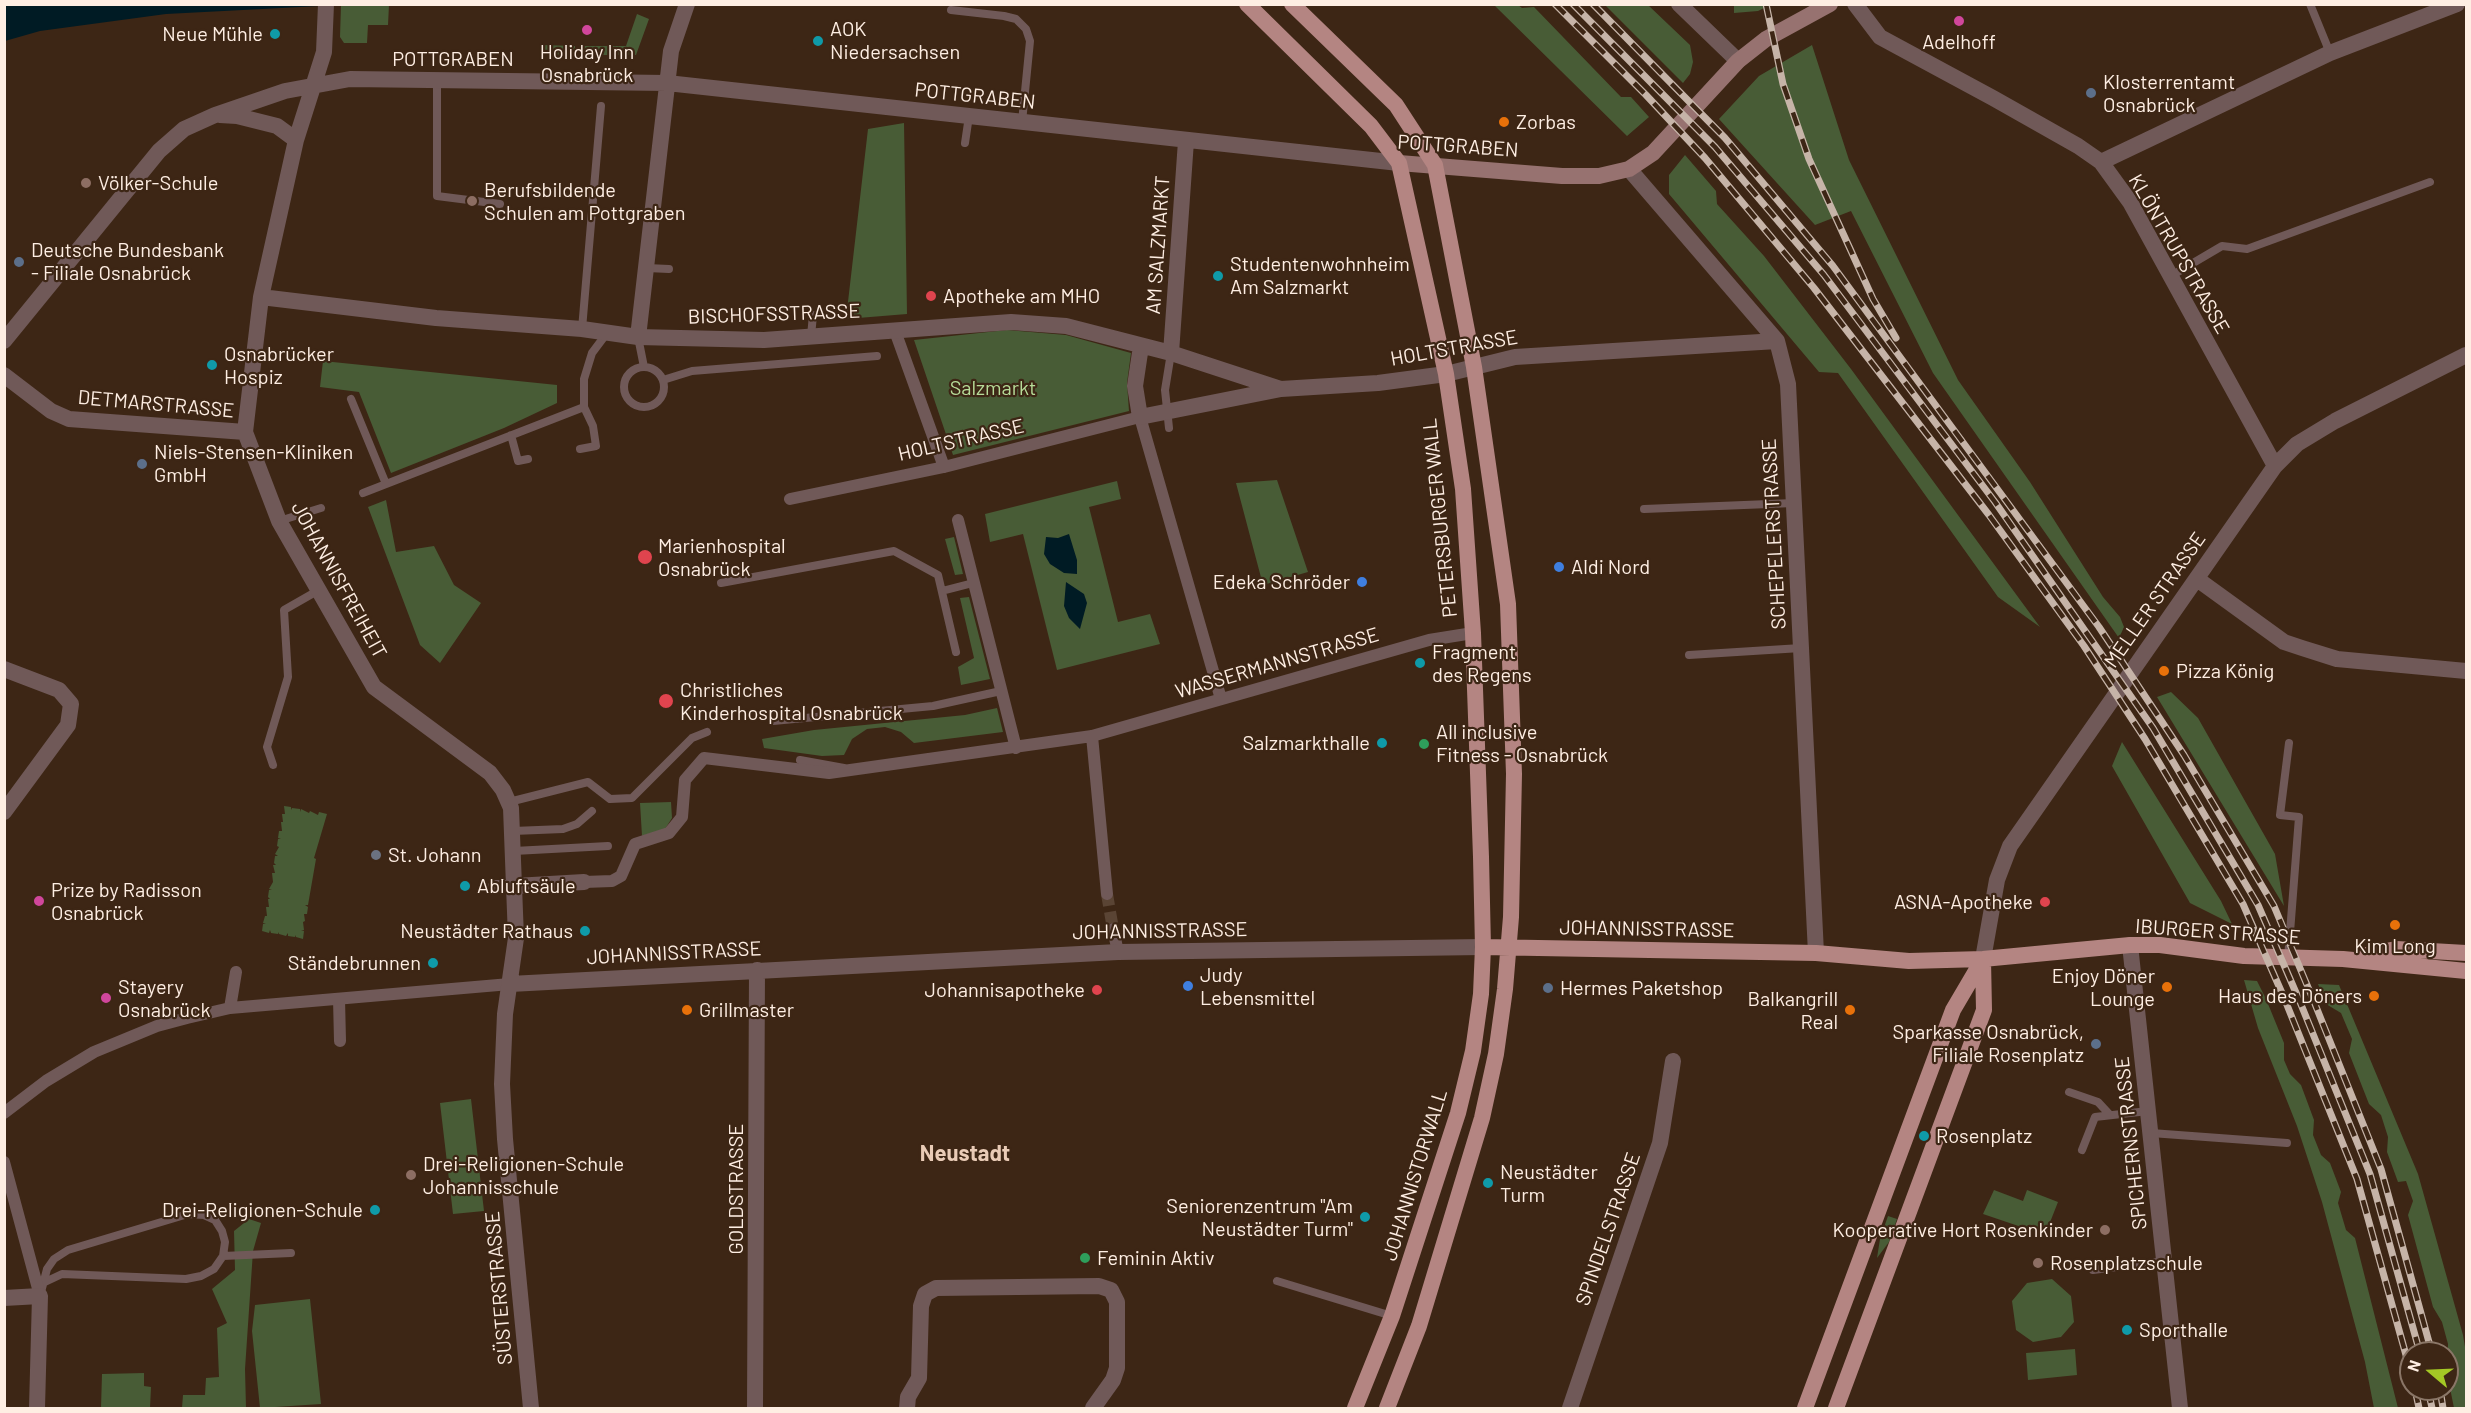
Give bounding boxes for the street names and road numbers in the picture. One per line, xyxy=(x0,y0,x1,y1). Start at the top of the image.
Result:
street label: POTTGRABEN xyxy=(392,47,514,71)
street label: POTTGRABEN xyxy=(913,78,1037,114)
street label: POTTGRABEN xyxy=(1397,130,1519,162)
street label: KLÖNTRUPSTRASSE xyxy=(2124,170,2234,338)
street label: AM SALZMARKT xyxy=(1141,175,1175,315)
street label: BISCHOFSSTRASSE xyxy=(687,299,861,329)
street label: HOLTSTRASSE xyxy=(1388,325,1520,371)
street label: DETMARSTRASSE xyxy=(77,385,235,423)
street label: HOLTSTRASSE xyxy=(896,414,1026,466)
street label: PETERSBURGER WALL xyxy=(1418,417,1462,619)
street label: SCHEPELERSTRASSE xyxy=(1757,438,1791,630)
street label: JOHANNISFREIHEIT xyxy=(286,498,392,662)
street label: MELLER STRASSE xyxy=(2099,528,2211,672)
street label: WASSERMANNSTRASSE xyxy=(1173,622,1381,704)
street label: IBURGER STRASSE xyxy=(2134,914,2302,950)
street label: JOHANNISSTRASSE xyxy=(1559,915,1735,943)
street label: JOHANNISSTRASSE xyxy=(1072,917,1248,945)
street label: JOHANNISSTRASSE xyxy=(586,936,762,970)
street label: SPICHERNSTRASSE xyxy=(2110,1055,2152,1231)
street label: JOHANNISTORWALL xyxy=(1378,1087,1452,1263)
street label: GOLDSTRASSE xyxy=(724,1124,748,1254)
street label: SPINDELSTRASSE xyxy=(1571,1149,1645,1309)
street label: SÜSTERSTRASSE xyxy=(480,1210,518,1366)

